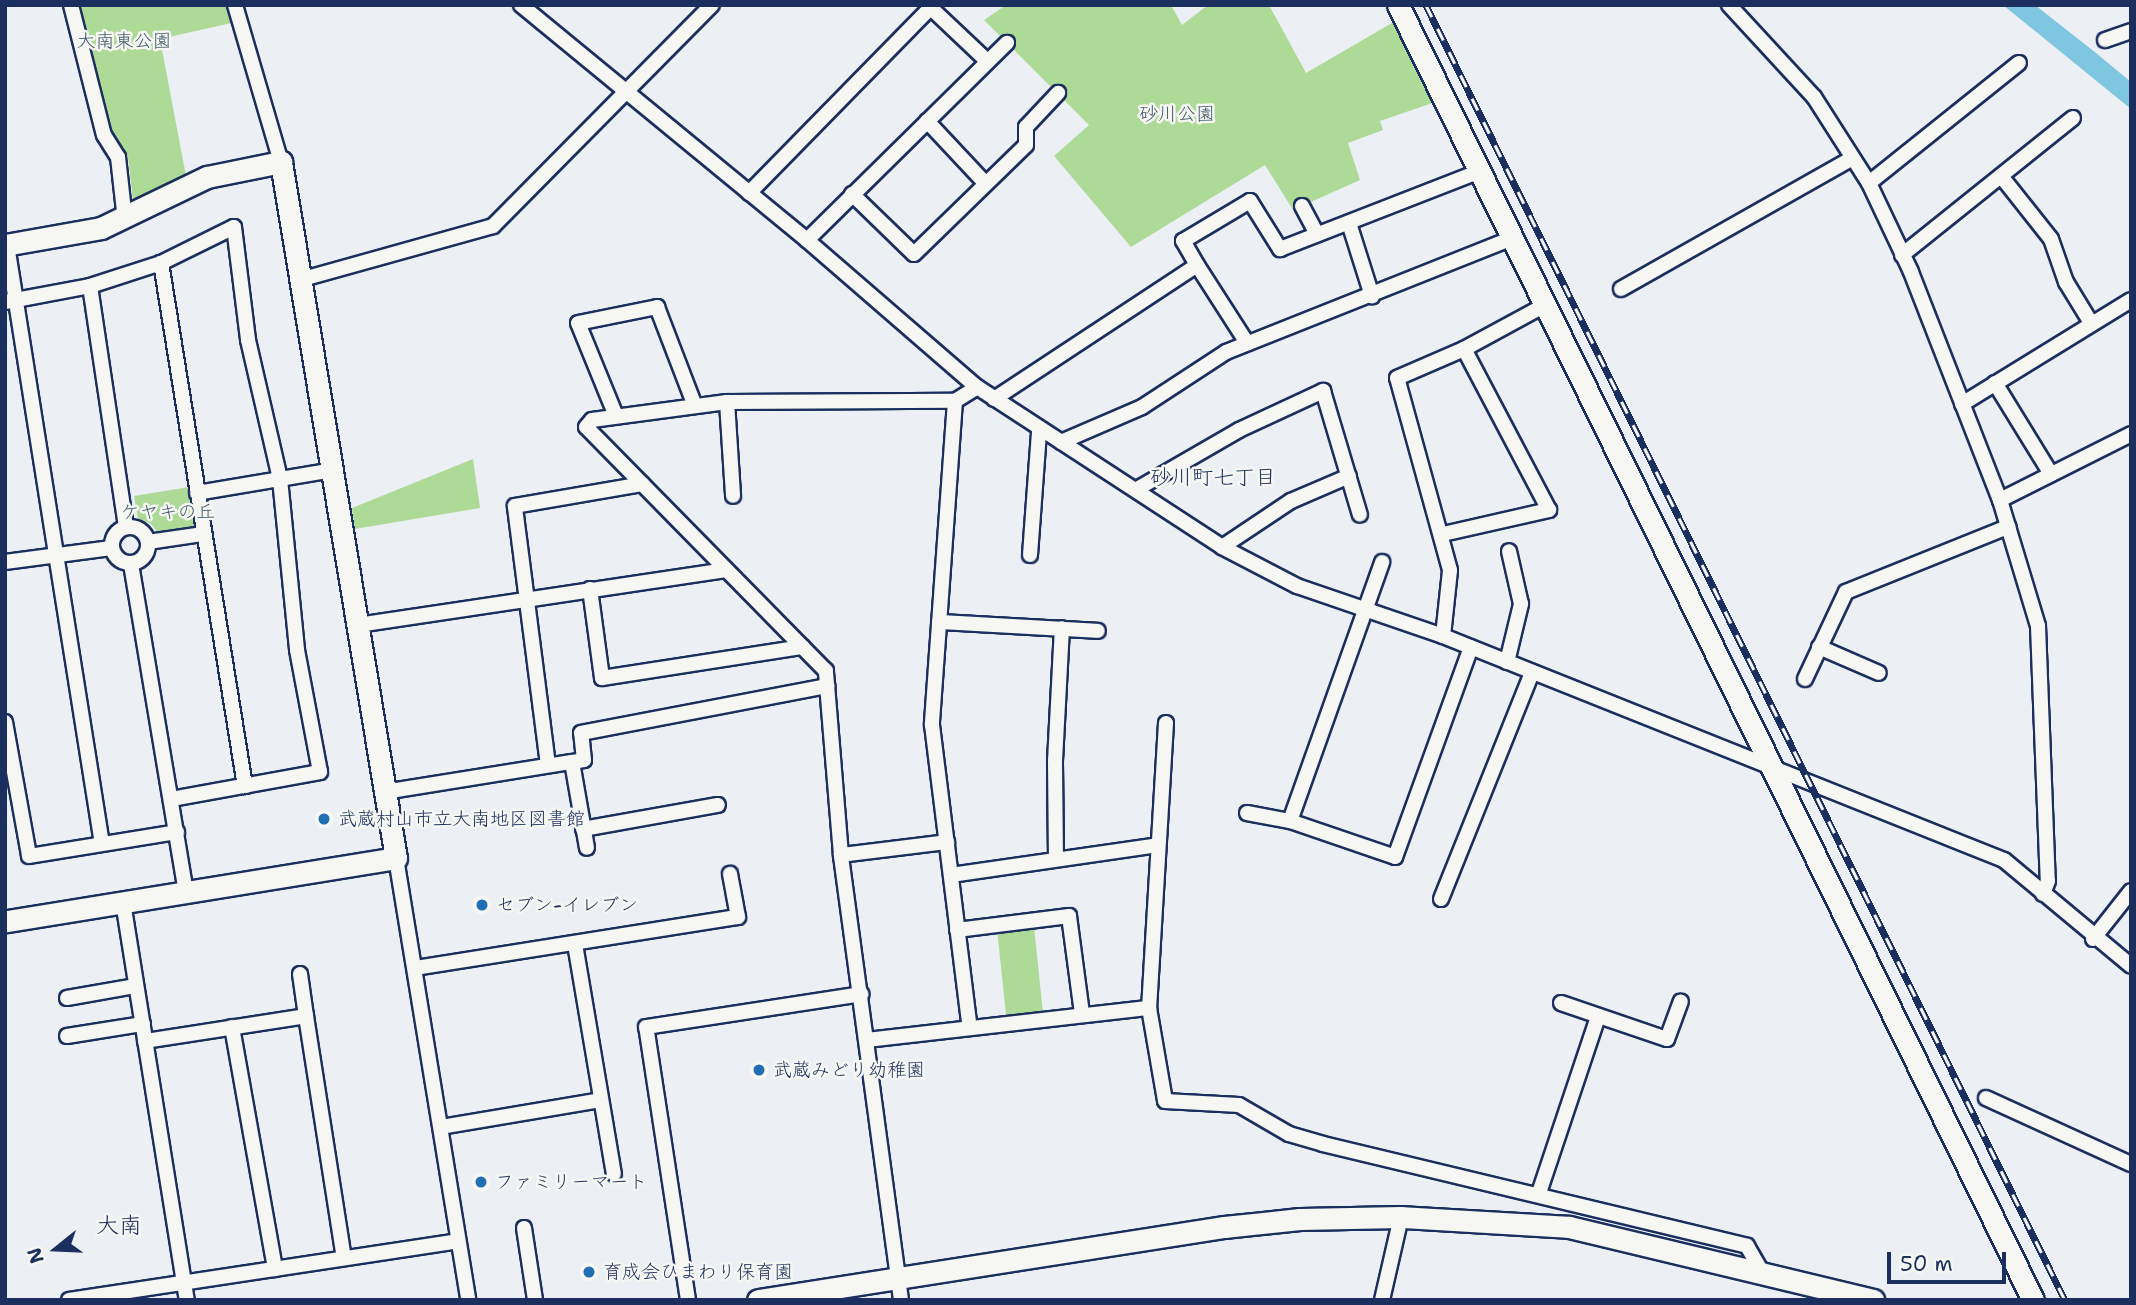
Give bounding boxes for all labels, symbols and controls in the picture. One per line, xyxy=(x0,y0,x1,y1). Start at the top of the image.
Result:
park label: 大南東公園 xyxy=(77,30,171,52)
park label: 砂川公園 xyxy=(1139,103,1215,125)
district label: 砂川町七丁目 xyxy=(1150,464,1276,490)
park label: ケヤキの丘 xyxy=(121,501,215,523)
place label: 武蔵村山市立大南地区図書館 xyxy=(338,808,585,830)
marker: 武蔵村山市立大南地区図書館 xyxy=(316,811,332,827)
place label: セブン-イレブン xyxy=(496,894,638,916)
marker: セブン-イレブン xyxy=(474,897,490,913)
place label: 武蔵みどり幼稚園 xyxy=(773,1059,925,1081)
marker: 武蔵みどり幼稚園 xyxy=(751,1062,767,1078)
place label: ファミリーマート xyxy=(495,1171,647,1193)
marker: ファミリーマート xyxy=(473,1174,489,1190)
district label: 大南 xyxy=(96,1211,142,1239)
north arrow xyxy=(21,1214,91,1284)
scale bar xyxy=(1891,1238,2010,1282)
text: N xyxy=(21,1245,50,1267)
text: 50 m xyxy=(1900,1250,1953,1278)
place label: 育成会ひまわり保育園 xyxy=(603,1261,793,1283)
marker: 育成会ひまわり保育園 xyxy=(581,1264,597,1280)

